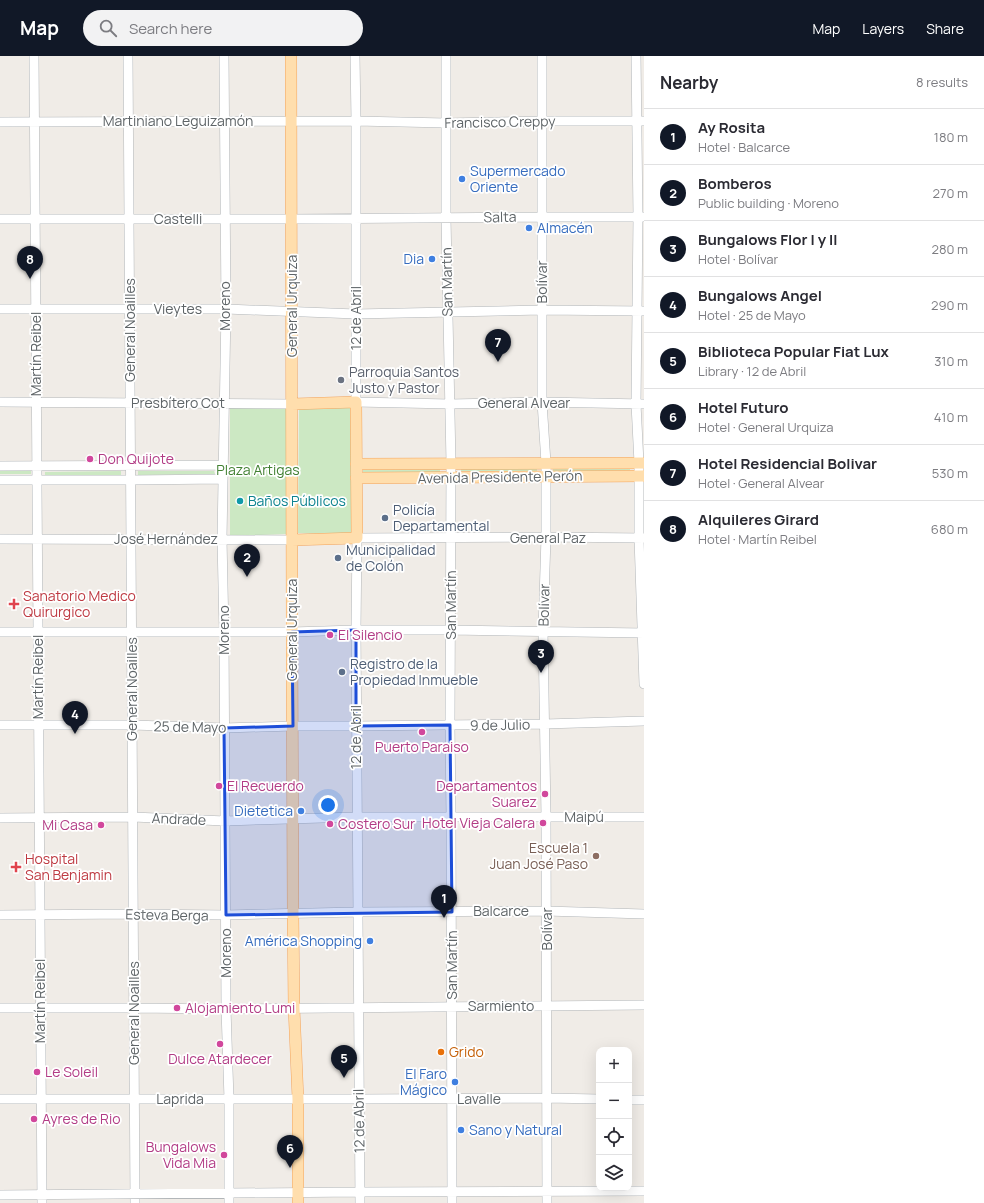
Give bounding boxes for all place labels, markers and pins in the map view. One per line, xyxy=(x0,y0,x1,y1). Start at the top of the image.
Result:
place label: Supermercado Oriente xyxy=(470,161,565,196)
marker: Supermercado Oriente xyxy=(457,174,467,184)
place label: Almacén xyxy=(537,218,593,237)
marker: Almacén xyxy=(524,223,534,233)
pin: 8 xyxy=(17,246,43,279)
place label: Dia xyxy=(404,249,424,268)
marker: Dia xyxy=(427,254,437,264)
pin: 7 xyxy=(485,329,511,362)
place label: Parroquia Santos Justo y Pastor xyxy=(349,362,459,397)
marker: Parroquia Santos Justo y Pastor xyxy=(336,375,346,385)
place label: Don Quijote xyxy=(98,449,174,468)
marker: Don Quijote xyxy=(85,454,95,464)
place label: Baños Públicos xyxy=(248,491,346,510)
marker: Baños Públicos xyxy=(235,496,245,506)
place label: Policía Departamental xyxy=(393,500,490,535)
marker: Policía Departamental xyxy=(380,513,390,523)
place label: Municipalidad de Colón xyxy=(346,540,435,575)
pin: 2 xyxy=(234,544,260,577)
marker: Municipalidad de Colón xyxy=(333,553,343,563)
place label: Sanatorio Medico Quirurgico xyxy=(23,586,136,621)
marker: Sanatorio Medico Quirurgico xyxy=(8,598,20,610)
place label: El Silencio xyxy=(338,625,403,644)
marker: El Silencio xyxy=(325,630,335,640)
pin: 3 xyxy=(528,640,554,673)
place label: Registro de la Propiedad Inmueble xyxy=(350,654,478,689)
marker: Registro de la Propiedad Inmueble xyxy=(337,667,347,677)
pin: 4 xyxy=(62,701,88,734)
marker: Puerto Paraiso xyxy=(417,727,427,737)
place label: Puerto Paraiso xyxy=(375,737,469,756)
place label: El Recuerdo xyxy=(227,776,304,795)
place label: Departamentos Suarez xyxy=(436,776,537,811)
marker: El Recuerdo xyxy=(214,781,224,791)
marker: Departamentos Suarez xyxy=(540,789,550,799)
place label: Dietetica xyxy=(234,801,293,820)
marker: Dietetica xyxy=(296,806,306,816)
place label: Hotel Vieja Calera xyxy=(422,813,535,832)
place label: Costero Sur xyxy=(338,814,415,833)
place label: Mi Casa xyxy=(42,815,93,834)
marker: Hotel Vieja Calera xyxy=(538,818,548,828)
marker: Costero Sur xyxy=(325,819,335,829)
marker: Mi Casa xyxy=(96,820,106,830)
place label: Escuela 1 Juan José Paso xyxy=(490,838,588,873)
place label: Hospital San Benjamin xyxy=(25,849,112,884)
marker: Escuela 1 Juan José Paso xyxy=(591,851,601,861)
marker: Hospital San Benjamin xyxy=(10,861,22,873)
pin: 1 xyxy=(431,885,457,918)
place label: América Shopping xyxy=(245,931,362,950)
marker: América Shopping xyxy=(365,936,375,946)
place label: Alojamiento Lumi xyxy=(185,998,295,1017)
marker: Alojamiento Lumi xyxy=(172,1003,182,1013)
marker: Dulce Atardecer xyxy=(215,1039,225,1049)
place label: Grido xyxy=(449,1042,484,1061)
pin: 5 xyxy=(331,1045,357,1078)
marker: Grido xyxy=(436,1047,446,1057)
place label: Dulce Atardecer xyxy=(168,1049,272,1068)
place label: Le Soleil xyxy=(45,1062,98,1081)
place label: El Faro Mágico xyxy=(400,1064,447,1099)
marker: Le Soleil xyxy=(32,1067,42,1077)
marker: El Faro Mágico xyxy=(450,1077,460,1087)
place label: Ayres de Rio xyxy=(42,1109,120,1128)
marker: Ayres de Rio xyxy=(29,1114,39,1124)
place label: Sano y Natural xyxy=(469,1120,562,1139)
marker: Sano y Natural xyxy=(456,1125,466,1135)
pin: 6 xyxy=(277,1135,303,1168)
place label: Bungalows Vida Mia xyxy=(146,1137,216,1172)
marker: Bungalows Vida Mia xyxy=(219,1150,229,1160)

